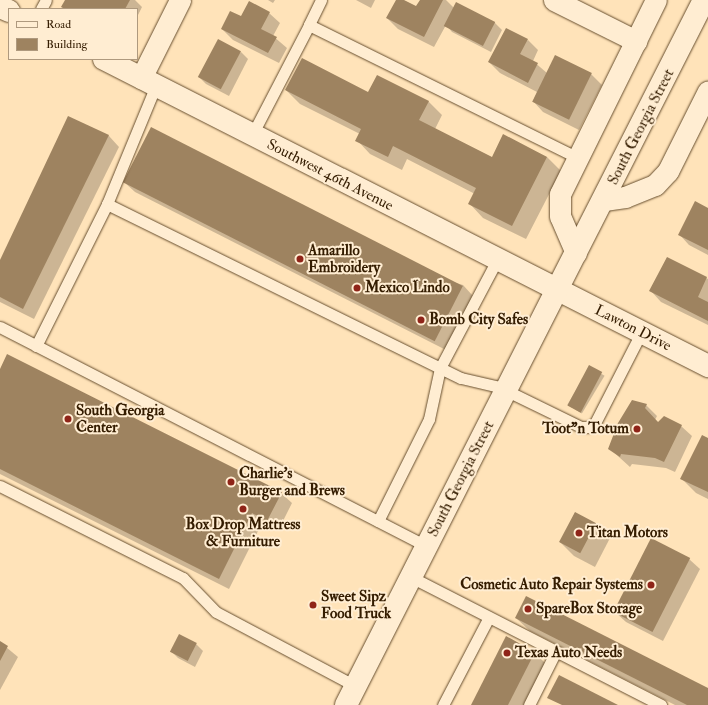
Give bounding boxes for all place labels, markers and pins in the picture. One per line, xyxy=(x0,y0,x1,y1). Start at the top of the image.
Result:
place label: Amarillo Embroidery xyxy=(308,241,380,276)
marker: Amarillo Embroidery xyxy=(295,254,305,264)
place label: Mexico Lindo xyxy=(365,279,450,297)
marker: Mexico Lindo xyxy=(352,283,362,293)
place label: Bomb City Safes xyxy=(429,311,528,329)
marker: Bomb City Safes xyxy=(416,315,426,325)
place label: South Georgia Center xyxy=(76,401,164,436)
marker: South Georgia Center xyxy=(63,414,73,424)
place label: Toot"n Totum xyxy=(542,420,629,438)
marker: Toot"n Totum xyxy=(632,424,642,434)
place label: Charlie's Burger and Brews xyxy=(239,464,345,499)
marker: Charlie's Burger and Brews xyxy=(226,477,236,487)
marker: Box Drop Mattress & Furniture xyxy=(238,504,248,514)
place label: Box Drop Mattress & Furniture xyxy=(186,515,300,550)
place label: Titan Motors xyxy=(587,524,668,542)
marker: Titan Motors xyxy=(574,528,584,538)
place label: Cosmetic Auto Repair Systems xyxy=(460,576,643,594)
marker: Cosmetic Auto Repair Systems xyxy=(646,580,656,590)
place label: Sweet Sipz Food Truck xyxy=(321,587,391,622)
marker: Sweet Sipz Food Truck xyxy=(308,600,318,610)
place label: SpareBox Storage xyxy=(536,600,642,618)
marker: SpareBox Storage xyxy=(523,604,533,614)
place label: Texas Auto Needs xyxy=(515,644,622,662)
marker: Texas Auto Needs xyxy=(502,648,512,658)

